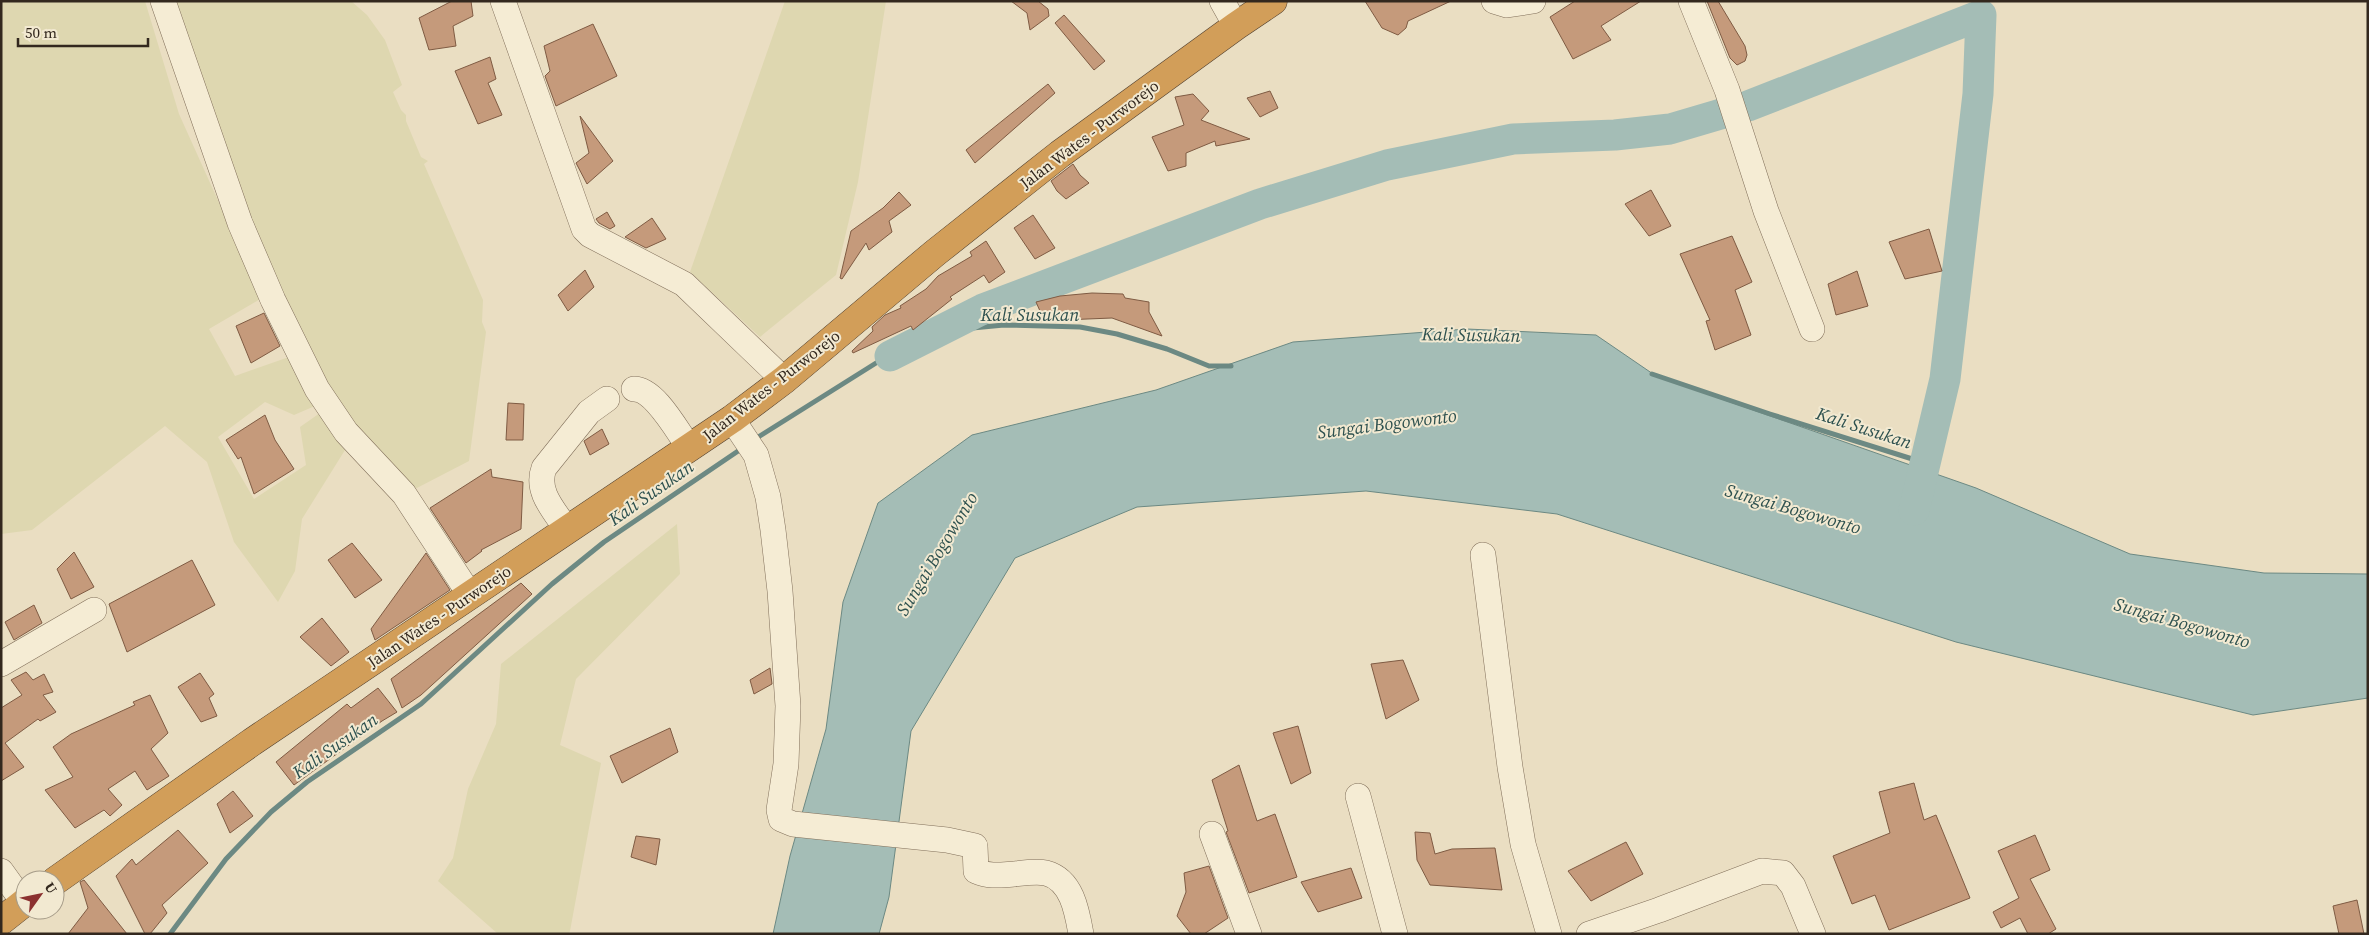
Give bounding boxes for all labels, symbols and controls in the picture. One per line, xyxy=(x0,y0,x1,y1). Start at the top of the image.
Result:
scale bar xyxy=(18,15,148,47)
text: 50 m xyxy=(25,22,57,43)
street label: Jalan Wates - Purworejo xyxy=(1014,74,1163,194)
water label: Kali Susukan xyxy=(980,302,1079,327)
water label: Kali Susukan xyxy=(1420,321,1521,348)
street label: Jalan Wates - Purworejo xyxy=(697,324,844,446)
water label: Kali Susukan xyxy=(1812,400,1915,455)
water label: Sungai Bogowonto xyxy=(1316,403,1458,444)
water label: Kali Susukan xyxy=(602,454,698,532)
water label: Sungai Bogowonto xyxy=(1722,477,1864,540)
water label: Sungai Bogowonto xyxy=(890,487,983,620)
street label: Jalan Wates - Purworejo xyxy=(362,560,515,673)
water label: Sungai Bogowonto xyxy=(2111,591,2253,654)
water label: Kali Susukan xyxy=(286,707,382,785)
north arrow xyxy=(15,870,65,920)
text: U xyxy=(40,878,62,898)

